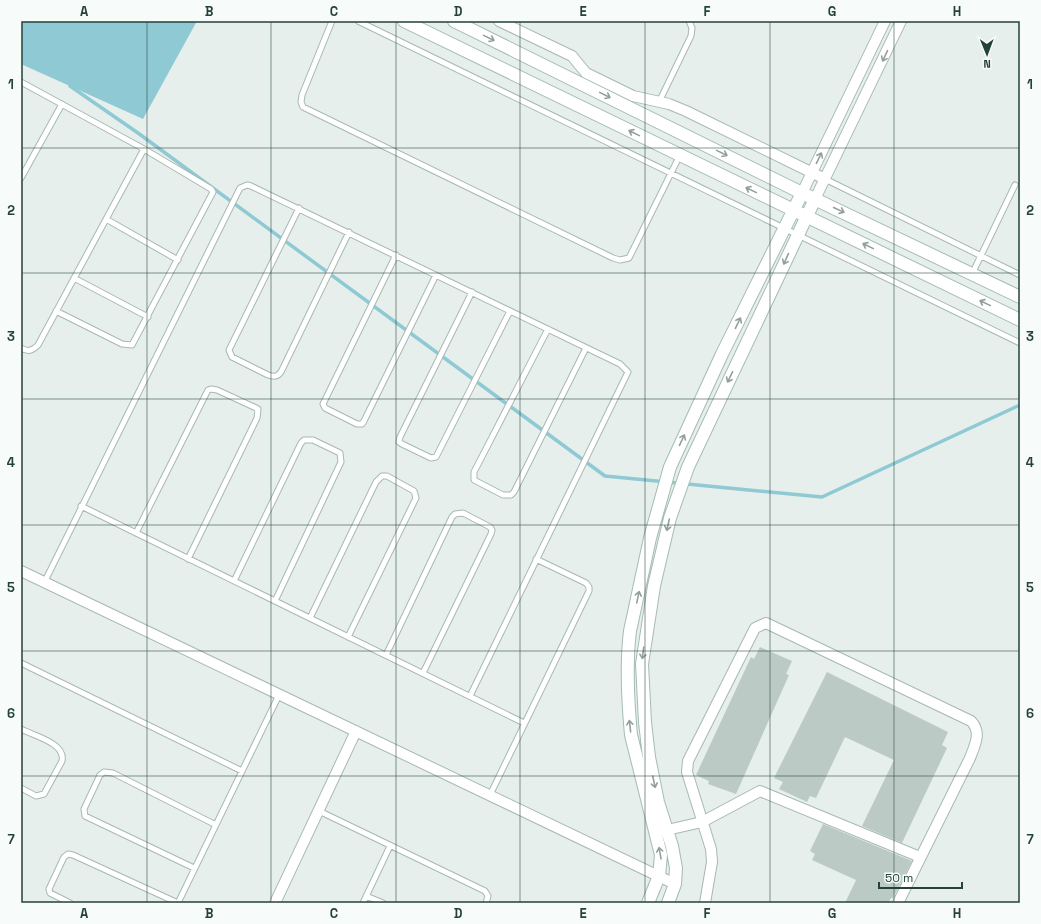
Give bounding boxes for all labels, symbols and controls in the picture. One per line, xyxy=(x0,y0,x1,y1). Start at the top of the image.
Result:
text: A xyxy=(80,3,89,20)
text: B xyxy=(205,3,214,20)
text: C xyxy=(330,3,338,20)
text: D xyxy=(454,3,463,20)
text: E xyxy=(579,3,587,20)
text: F xyxy=(704,3,711,20)
text: G xyxy=(828,3,836,20)
text: H xyxy=(953,3,961,20)
north arrow xyxy=(967,34,1007,74)
one-way arrow xyxy=(483,35,495,42)
one-way arrow xyxy=(880,50,888,62)
text: N xyxy=(983,57,991,71)
text: 1 xyxy=(8,76,14,93)
text: 1 xyxy=(1027,76,1033,93)
one-way arrow xyxy=(599,92,611,100)
one-way arrow xyxy=(628,129,640,136)
one-way arrow xyxy=(716,150,728,157)
one-way arrow xyxy=(816,152,823,164)
one-way arrow xyxy=(745,186,757,193)
text: 2 xyxy=(7,202,15,219)
text: 2 xyxy=(1026,202,1034,219)
one-way arrow xyxy=(832,207,844,214)
one-way arrow xyxy=(862,242,874,249)
one-way arrow xyxy=(782,253,789,265)
one-way arrow xyxy=(979,299,991,306)
one-way arrow xyxy=(735,317,742,329)
text: 3 xyxy=(7,328,15,345)
text: 3 xyxy=(1026,328,1034,345)
one-way arrow xyxy=(726,371,733,383)
one-way arrow xyxy=(679,435,686,447)
text: 4 xyxy=(7,454,15,471)
text: 4 xyxy=(1026,454,1034,471)
one-way arrow xyxy=(664,519,672,532)
text: 5 xyxy=(7,579,15,596)
text: 5 xyxy=(1026,579,1034,596)
one-way arrow xyxy=(634,591,642,604)
one-way arrow xyxy=(639,646,647,659)
text: 6 xyxy=(7,705,15,722)
text: 6 xyxy=(1026,705,1034,722)
one-way arrow xyxy=(627,720,634,733)
one-way arrow xyxy=(651,775,659,788)
text: 7 xyxy=(7,831,15,848)
text: 7 xyxy=(1026,831,1034,848)
one-way arrow xyxy=(656,847,664,860)
scale bar xyxy=(879,864,962,890)
text: 50 m xyxy=(885,870,913,886)
text: A xyxy=(80,905,89,922)
text: B xyxy=(205,905,214,922)
text: C xyxy=(330,905,338,922)
text: D xyxy=(454,905,463,922)
text: E xyxy=(579,905,587,922)
text: F xyxy=(704,905,711,922)
text: G xyxy=(828,905,836,922)
text: H xyxy=(953,905,961,922)

